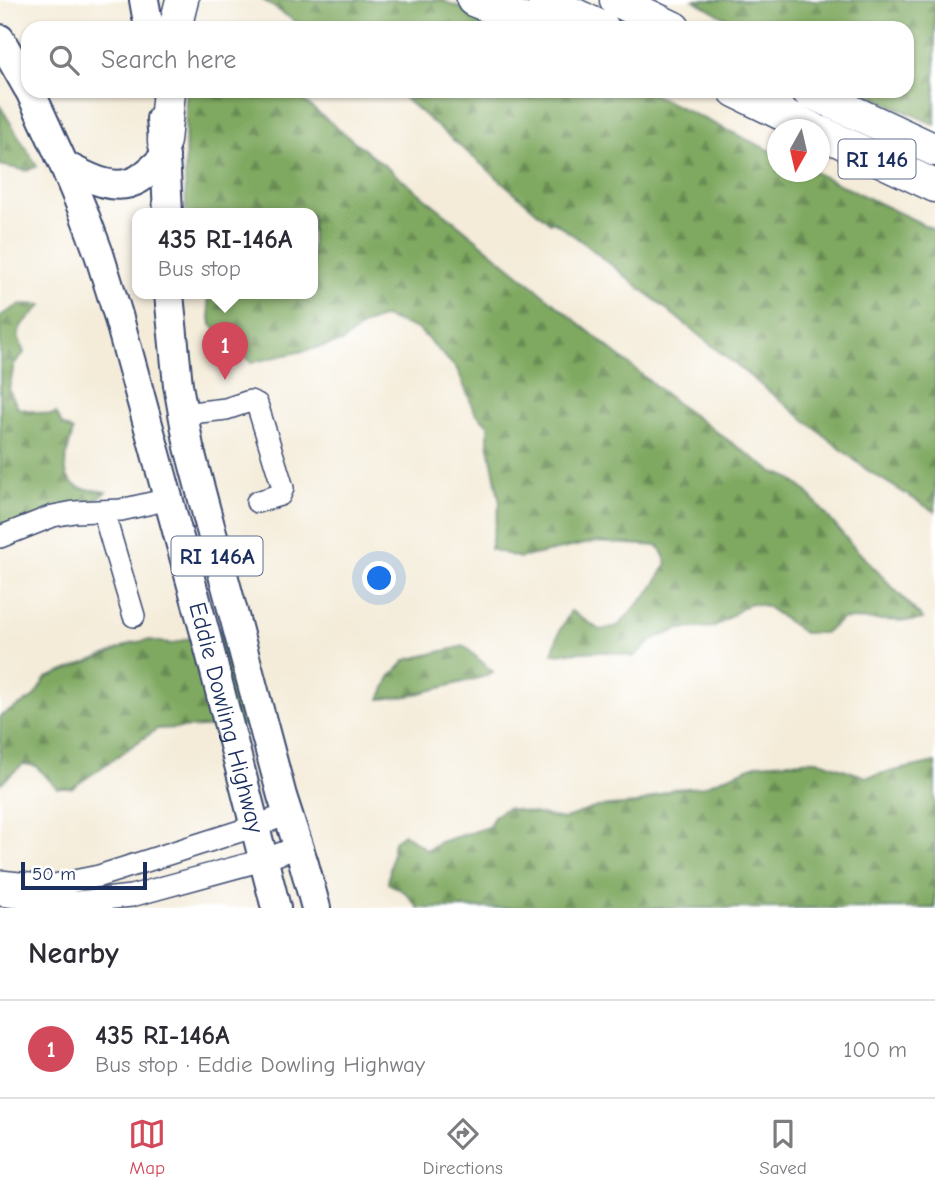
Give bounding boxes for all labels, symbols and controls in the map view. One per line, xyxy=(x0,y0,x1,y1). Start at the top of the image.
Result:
search box xyxy=(21,21,914,98)
icon: search xyxy=(45,41,83,79)
text: Search here xyxy=(101,45,236,75)
north arrow xyxy=(767,119,830,182)
road number: RI 146 xyxy=(838,140,916,178)
popup xyxy=(132,208,318,299)
text: 435 RI-146A xyxy=(158,225,292,255)
text: Bus stop xyxy=(158,255,241,282)
pin: 1 xyxy=(202,322,248,380)
road number: RI 146A xyxy=(172,536,262,576)
your location xyxy=(362,561,396,595)
street label: Eddie Dowling Highway xyxy=(183,599,270,836)
scale bar xyxy=(21,859,147,891)
text: 50 m xyxy=(32,863,76,885)
text: Nearby xyxy=(28,936,119,971)
text: 435 RI-146A xyxy=(95,1021,230,1051)
text: 1 xyxy=(46,1036,56,1063)
text: 100 m xyxy=(843,1036,907,1063)
text: Bus stop · Eddie Dowling Highway xyxy=(95,1051,425,1078)
tab: Map xyxy=(128,1115,166,1179)
tab: Directions xyxy=(423,1115,503,1179)
tab: Saved xyxy=(759,1115,807,1179)

